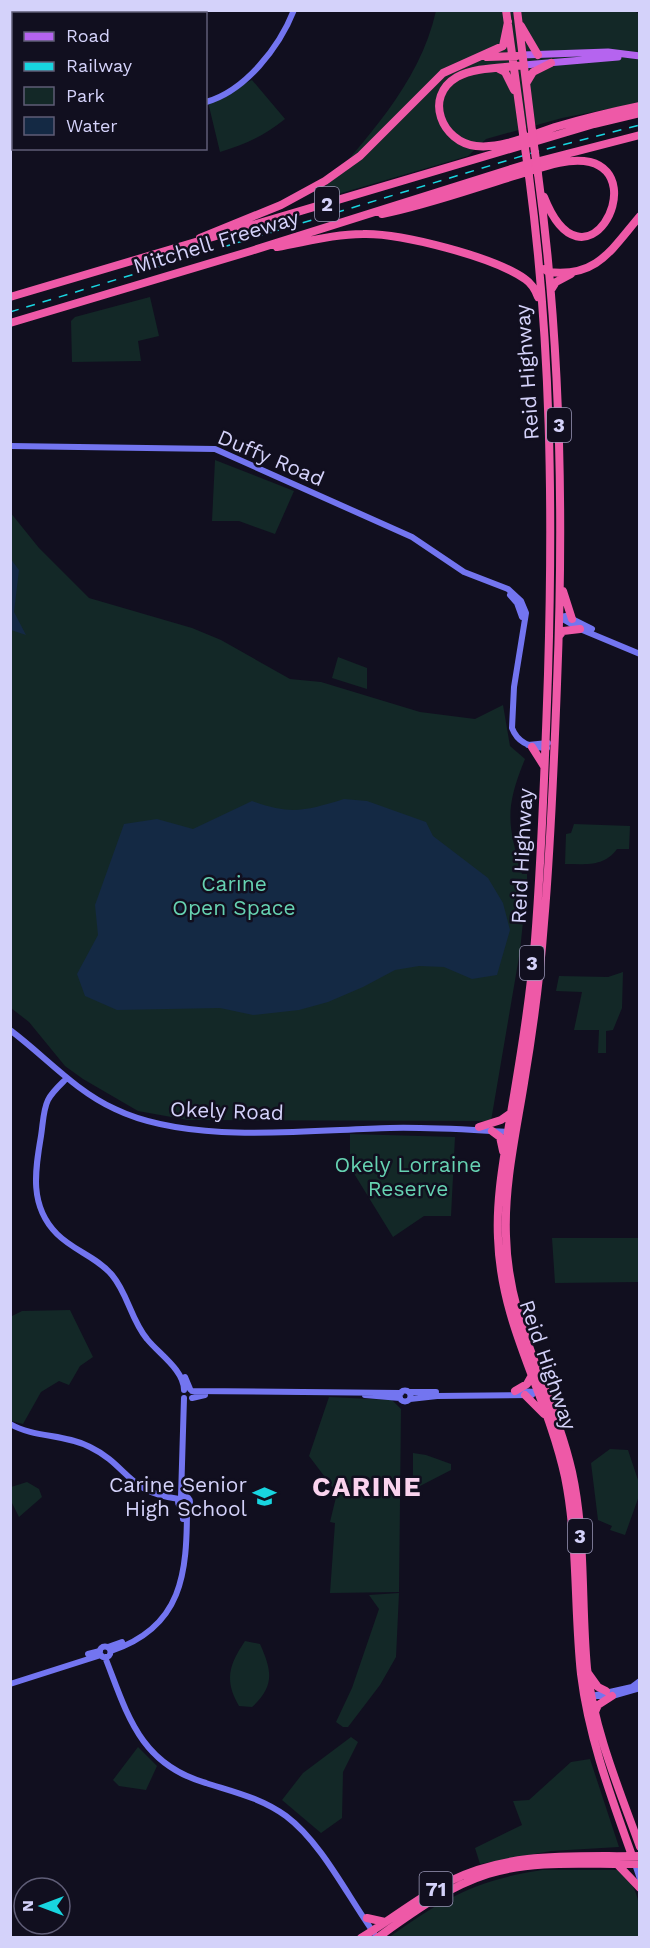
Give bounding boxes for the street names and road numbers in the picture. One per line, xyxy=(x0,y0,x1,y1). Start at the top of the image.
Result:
road number: 2 xyxy=(315,187,339,221)
street label: Mitchell Freeway xyxy=(130,204,302,279)
street label: Reid Highway xyxy=(509,303,544,441)
road number: 3 xyxy=(547,408,571,442)
street label: Duffy Road xyxy=(214,424,328,491)
street label: Reid Highway xyxy=(505,787,538,925)
road number: 3 xyxy=(520,946,544,980)
street label: Okely Road xyxy=(170,1096,284,1125)
street label: Reid Highway xyxy=(514,1296,582,1433)
road number: 3 xyxy=(568,1519,592,1553)
road number: 71 xyxy=(420,1872,452,1906)

